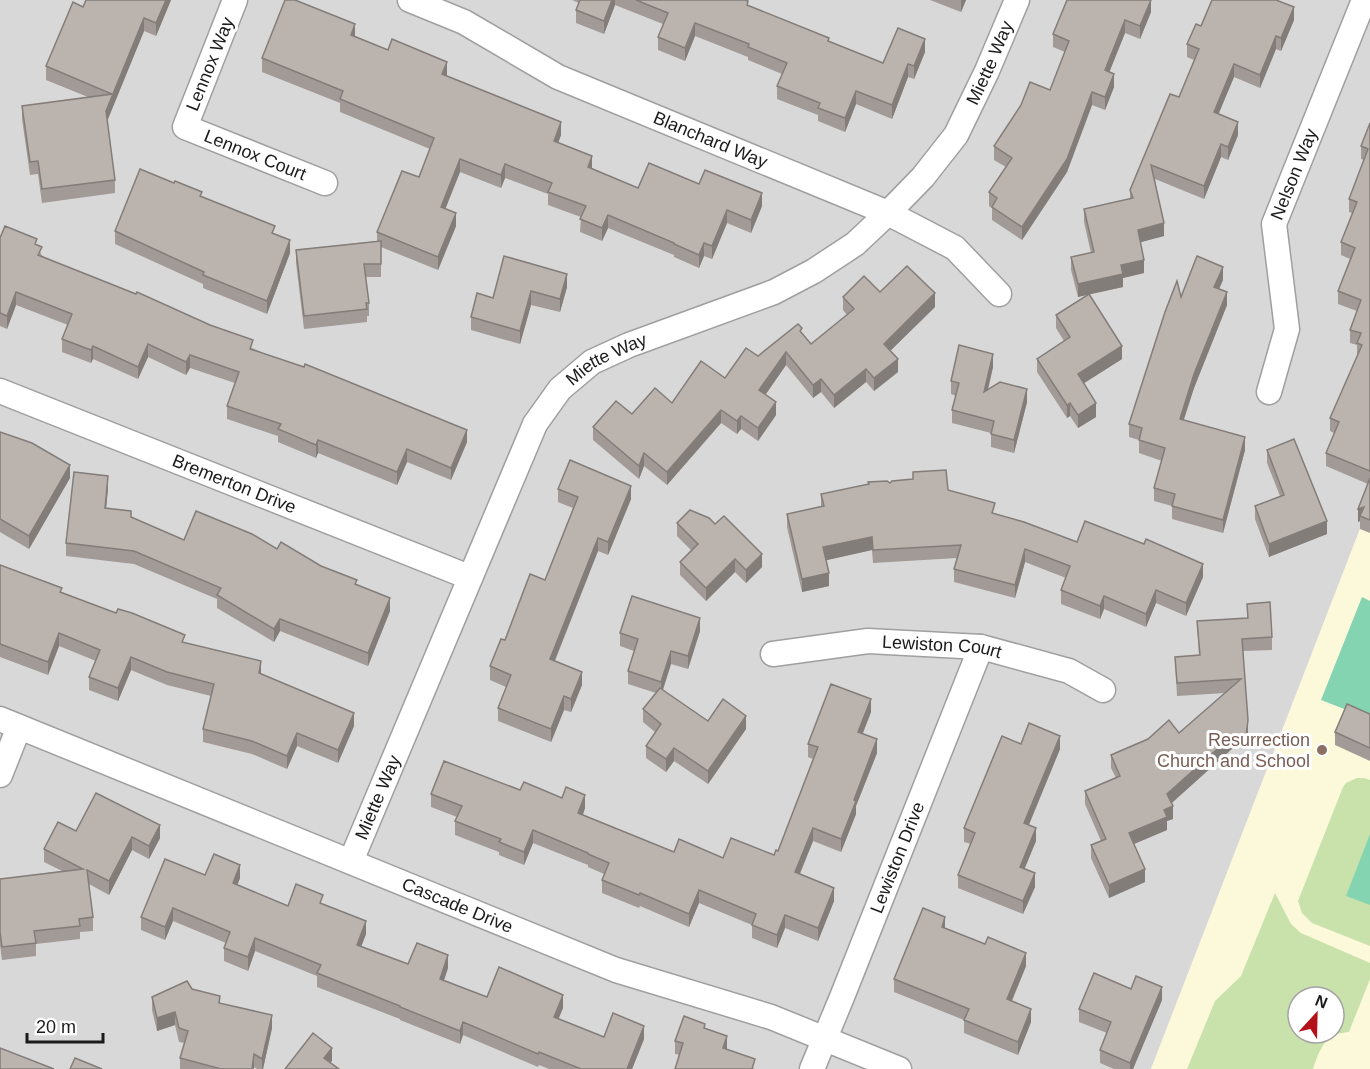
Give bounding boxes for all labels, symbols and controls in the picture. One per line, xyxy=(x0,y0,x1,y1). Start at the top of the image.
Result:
street label: Lennox Way xyxy=(182,14,238,114)
street label: Miette Way xyxy=(962,18,1017,108)
street label: Blanchard Way xyxy=(650,107,770,172)
street label: Lennox Court xyxy=(201,126,309,184)
street label: Nelson Way xyxy=(1267,126,1321,223)
street label: Miette Way xyxy=(562,329,649,389)
street label: Bremerton Drive xyxy=(170,450,299,517)
street label: Lewiston Court xyxy=(881,632,1004,662)
place label: Resurrection Church and School xyxy=(1157,730,1310,771)
marker: Resurrection Church and School xyxy=(1315,743,1329,757)
street label: Miette Way xyxy=(351,752,404,842)
street label: Lewiston Drive xyxy=(866,799,928,916)
street label: Cascade Drive xyxy=(399,874,516,937)
north arrow xyxy=(1286,985,1346,1045)
text: N xyxy=(1313,992,1330,1012)
scale bar xyxy=(27,1006,104,1044)
text: 20 m xyxy=(36,1017,76,1037)

